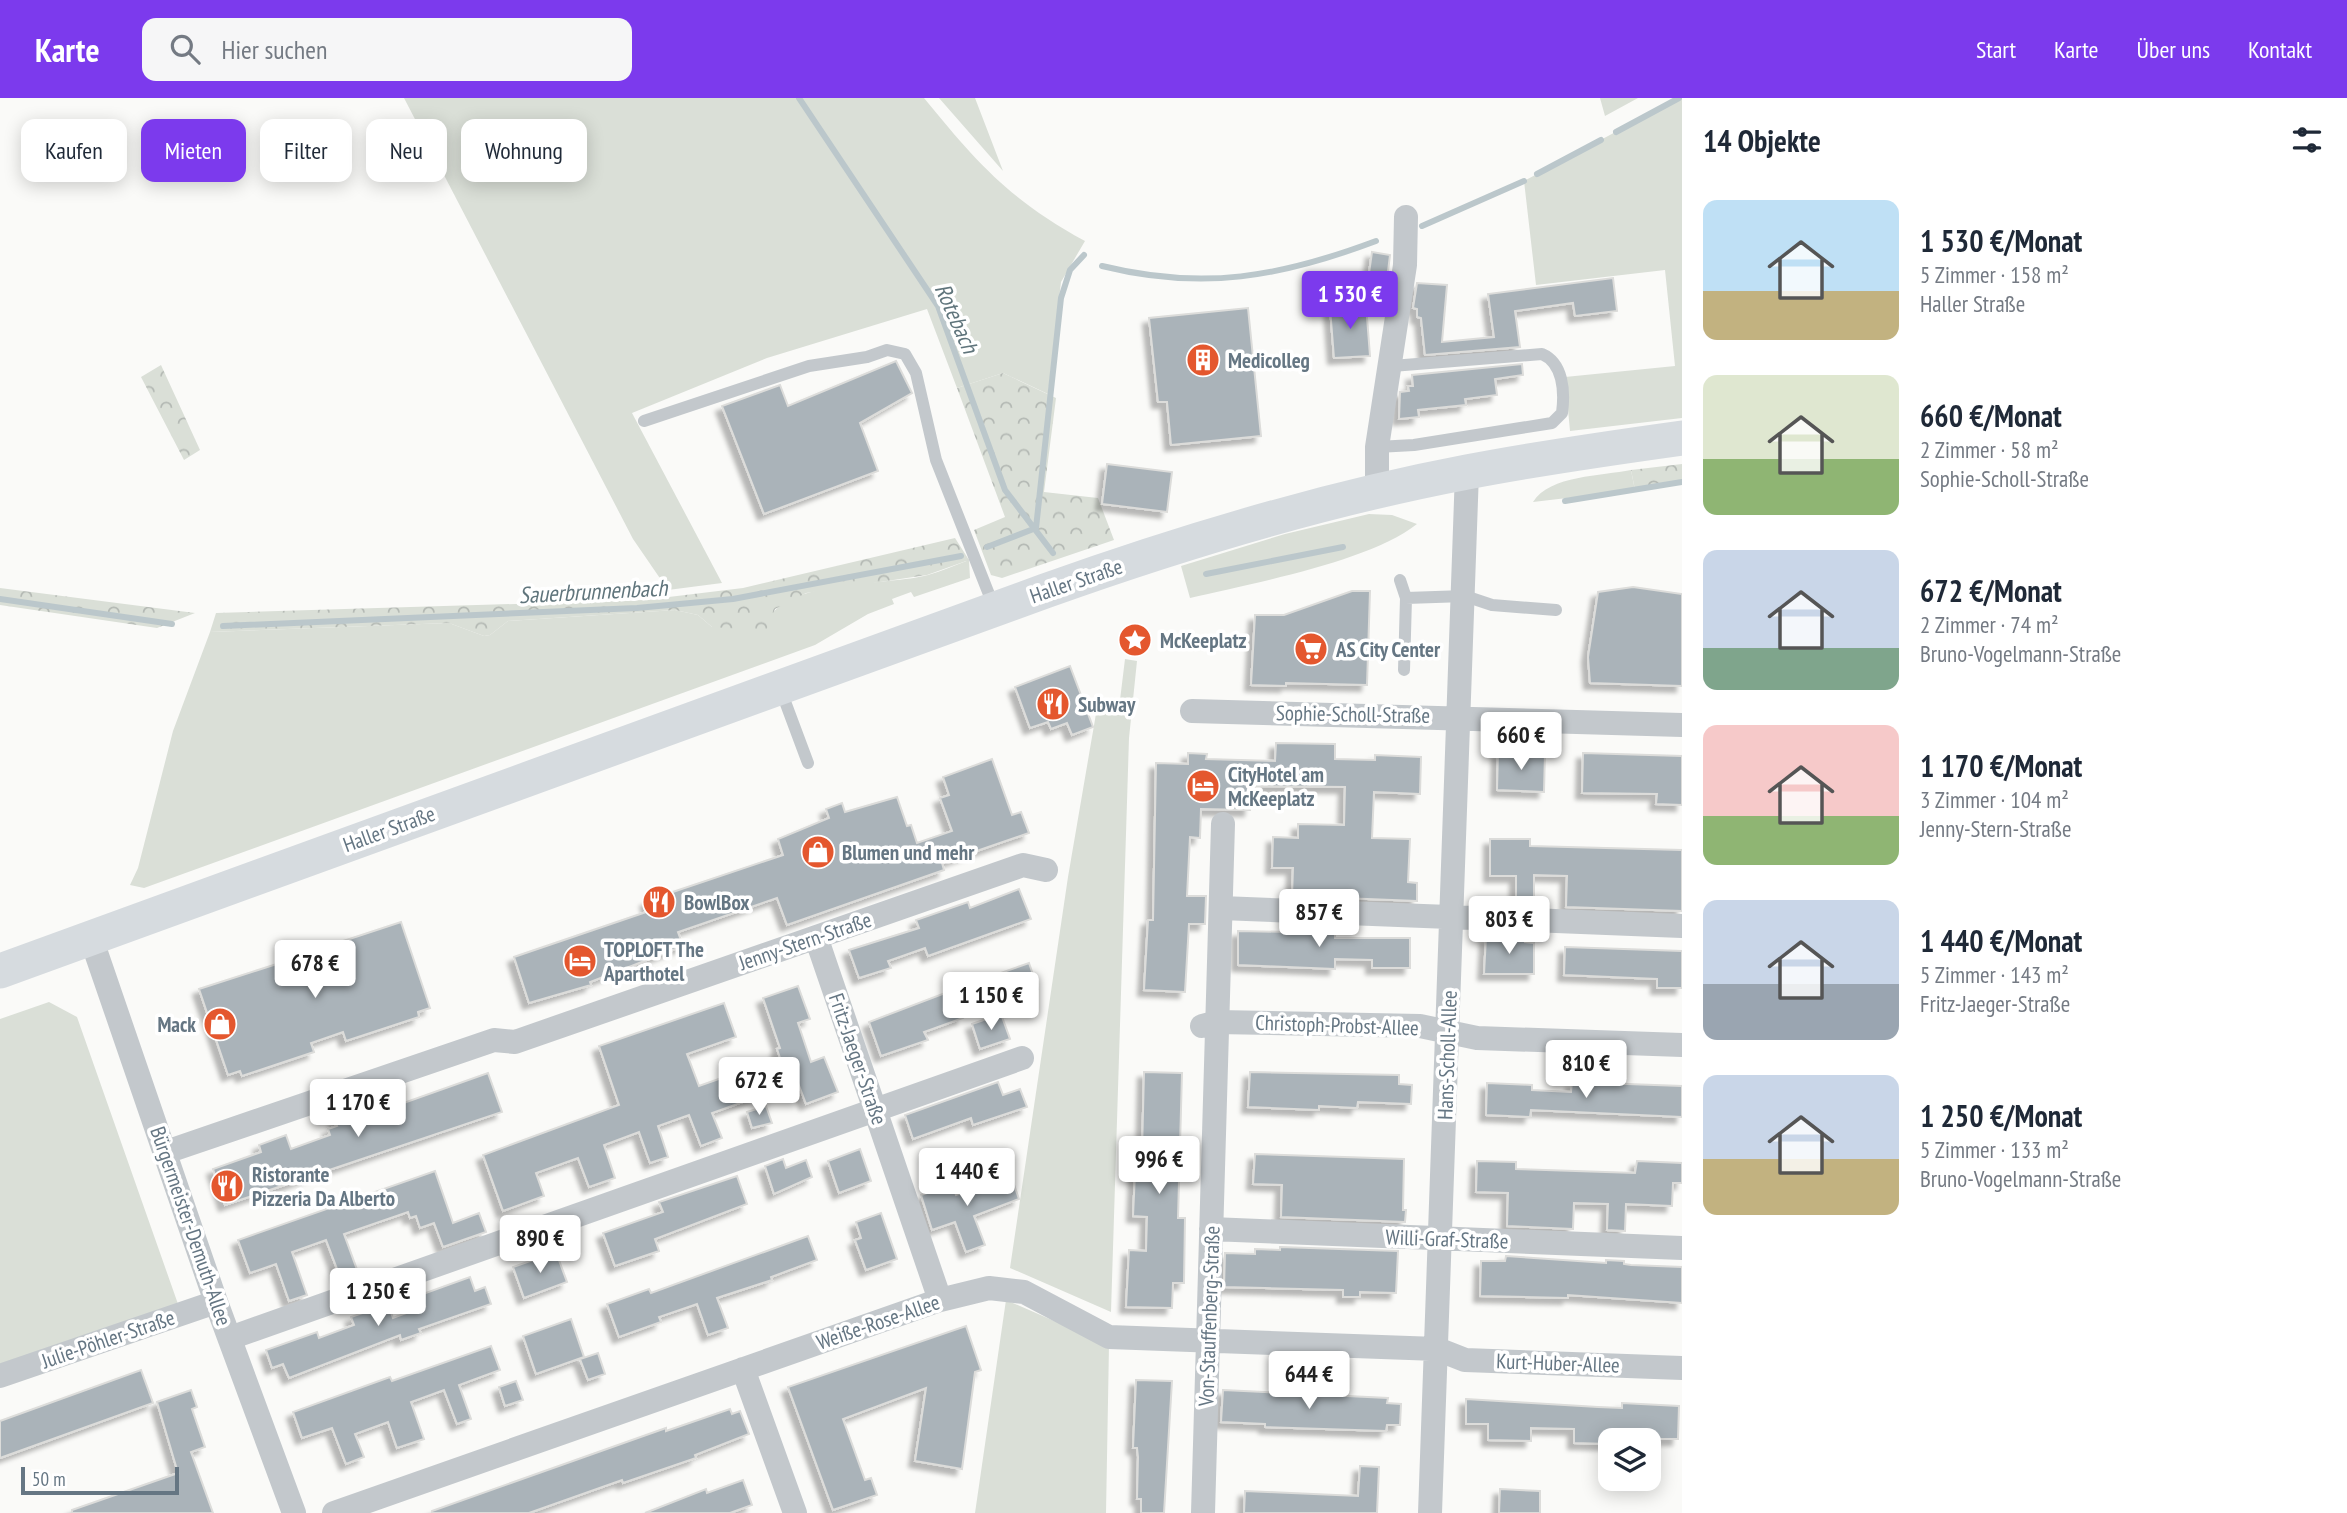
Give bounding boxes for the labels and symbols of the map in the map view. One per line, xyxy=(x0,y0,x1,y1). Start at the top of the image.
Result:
pin: 1 530 € xyxy=(1285,272,1415,331)
water label: Rotebach xyxy=(929,279,986,359)
building icon: Medicolleg xyxy=(1184,341,1222,379)
place label: Medicolleg xyxy=(1228,347,1310,374)
street label: Haller Straße xyxy=(1026,553,1126,609)
water label: Sauerbrunnenbach xyxy=(518,573,670,609)
place icon: McKeeplatz xyxy=(1116,621,1154,659)
place label: McKeeplatz xyxy=(1160,627,1247,654)
supermarket icon: AS City Center xyxy=(1292,630,1330,668)
place label: AS City Center xyxy=(1335,636,1441,663)
restaurant icon: Subway xyxy=(1034,685,1072,723)
place label: Subway xyxy=(1078,691,1136,718)
street label: Sophie-Scholl-Straße xyxy=(1276,699,1430,729)
pin: 660 € xyxy=(1472,712,1570,772)
place label: CityHotel am McKeeplatz xyxy=(1228,761,1324,812)
hotel icon: CityHotel am McKeeplatz xyxy=(1184,767,1222,805)
street label: Haller Straße xyxy=(339,800,439,858)
shop icon: Blumen und mehr xyxy=(799,833,837,871)
place label: Blumen und mehr xyxy=(842,839,975,866)
restaurant icon: BowlBox xyxy=(640,883,678,921)
place label: BowlBox xyxy=(684,889,750,916)
pin: 857 € xyxy=(1270,890,1368,949)
pin: 803 € xyxy=(1460,896,1558,956)
street label: Jenny-Stern-Straße xyxy=(734,906,875,977)
place label: TOPLOFT The Aparthotel xyxy=(603,936,704,987)
pin: 678 € xyxy=(266,940,364,1000)
hotel icon: TOPLOFT The Aparthotel xyxy=(561,942,599,980)
pin: 1 150 € xyxy=(926,972,1056,1032)
street label: Fritz-Jaeger-Straße xyxy=(823,990,893,1128)
street label: Hans-Scholl-Allee xyxy=(1431,990,1463,1120)
shop icon: Mack xyxy=(201,1005,239,1043)
street label: Christoph-Probst-Allee xyxy=(1255,1009,1419,1041)
place label: Mack xyxy=(157,1011,196,1038)
pin: 810 € xyxy=(1537,1040,1635,1100)
pin: 672 € xyxy=(710,1058,808,1117)
pin: 1 170 € xyxy=(293,1080,423,1139)
street label: Bürgermeister-Demuth-Allee xyxy=(144,1123,238,1329)
pin: 996 € xyxy=(1110,1136,1208,1196)
pin: 1 440 € xyxy=(902,1148,1032,1208)
place label: Ristorante Pizzeria Da Alberto xyxy=(252,1161,395,1212)
restaurant icon: Ristorante Pizzeria Da Alberto xyxy=(208,1167,246,1205)
pin: 890 € xyxy=(491,1216,589,1275)
street label: Willi-Graf-Straße xyxy=(1385,1223,1509,1255)
street label: Von-Stauffenberg-Straße xyxy=(1192,1225,1226,1408)
pin: 1 250 € xyxy=(313,1268,443,1328)
street label: Weiße-Rose-Allee xyxy=(813,1288,943,1356)
street label: Julie-Pöhler-Straße xyxy=(37,1304,178,1375)
street label: Kurt-Huber-Allee xyxy=(1496,1347,1620,1379)
pin: 644 € xyxy=(1260,1352,1358,1411)
scale bar xyxy=(21,1464,178,1496)

